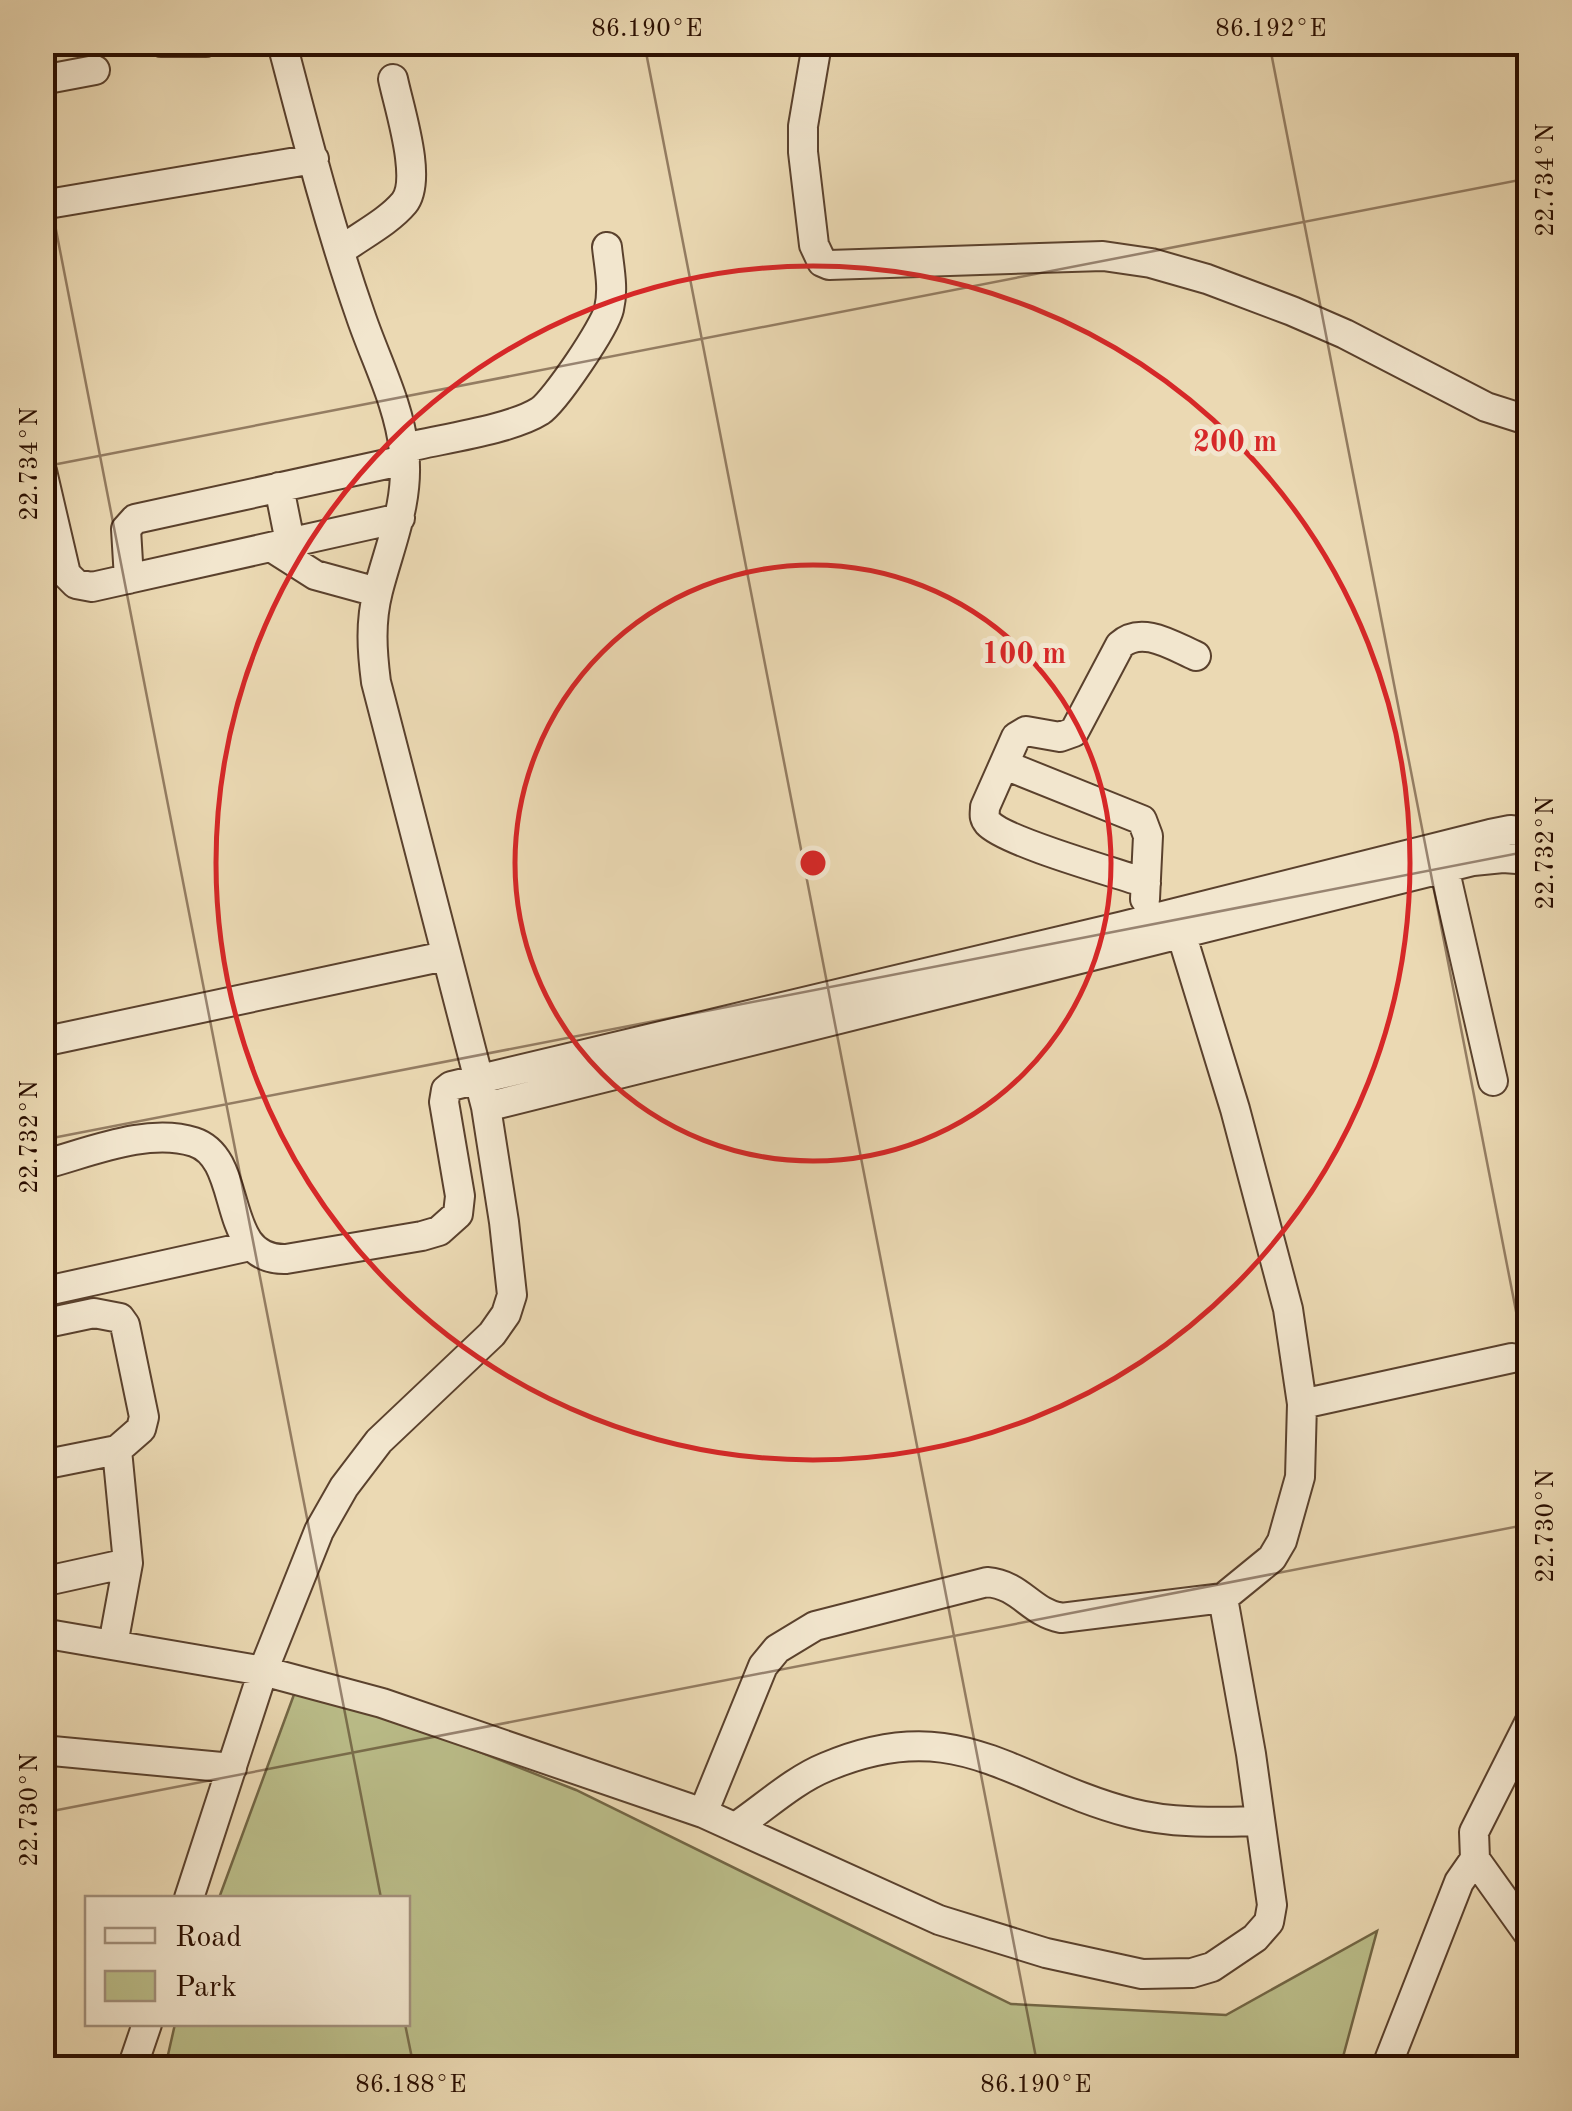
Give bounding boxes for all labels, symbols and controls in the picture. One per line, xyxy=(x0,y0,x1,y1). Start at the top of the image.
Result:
text: 86.190°E xyxy=(591,17,703,42)
text: 86.192°E xyxy=(1215,17,1327,42)
text: 22.734°N xyxy=(1534,123,1559,237)
text: 22.734°N xyxy=(18,407,43,521)
text: 200 m xyxy=(1193,428,1277,458)
text: 100 m xyxy=(982,640,1066,670)
text: 22.732°N xyxy=(1534,796,1559,910)
centre of rings xyxy=(795,845,831,881)
text: 22.732°N xyxy=(18,1080,43,1194)
text: 22.730°N xyxy=(1534,1469,1559,1583)
text: 22.730°N xyxy=(18,1753,43,1867)
legend xyxy=(85,1896,410,2026)
text: Road xyxy=(175,1923,242,1953)
text: Park xyxy=(175,1973,237,2003)
text: 86.188°E xyxy=(355,2073,467,2098)
text: 86.190°E xyxy=(980,2073,1092,2098)

